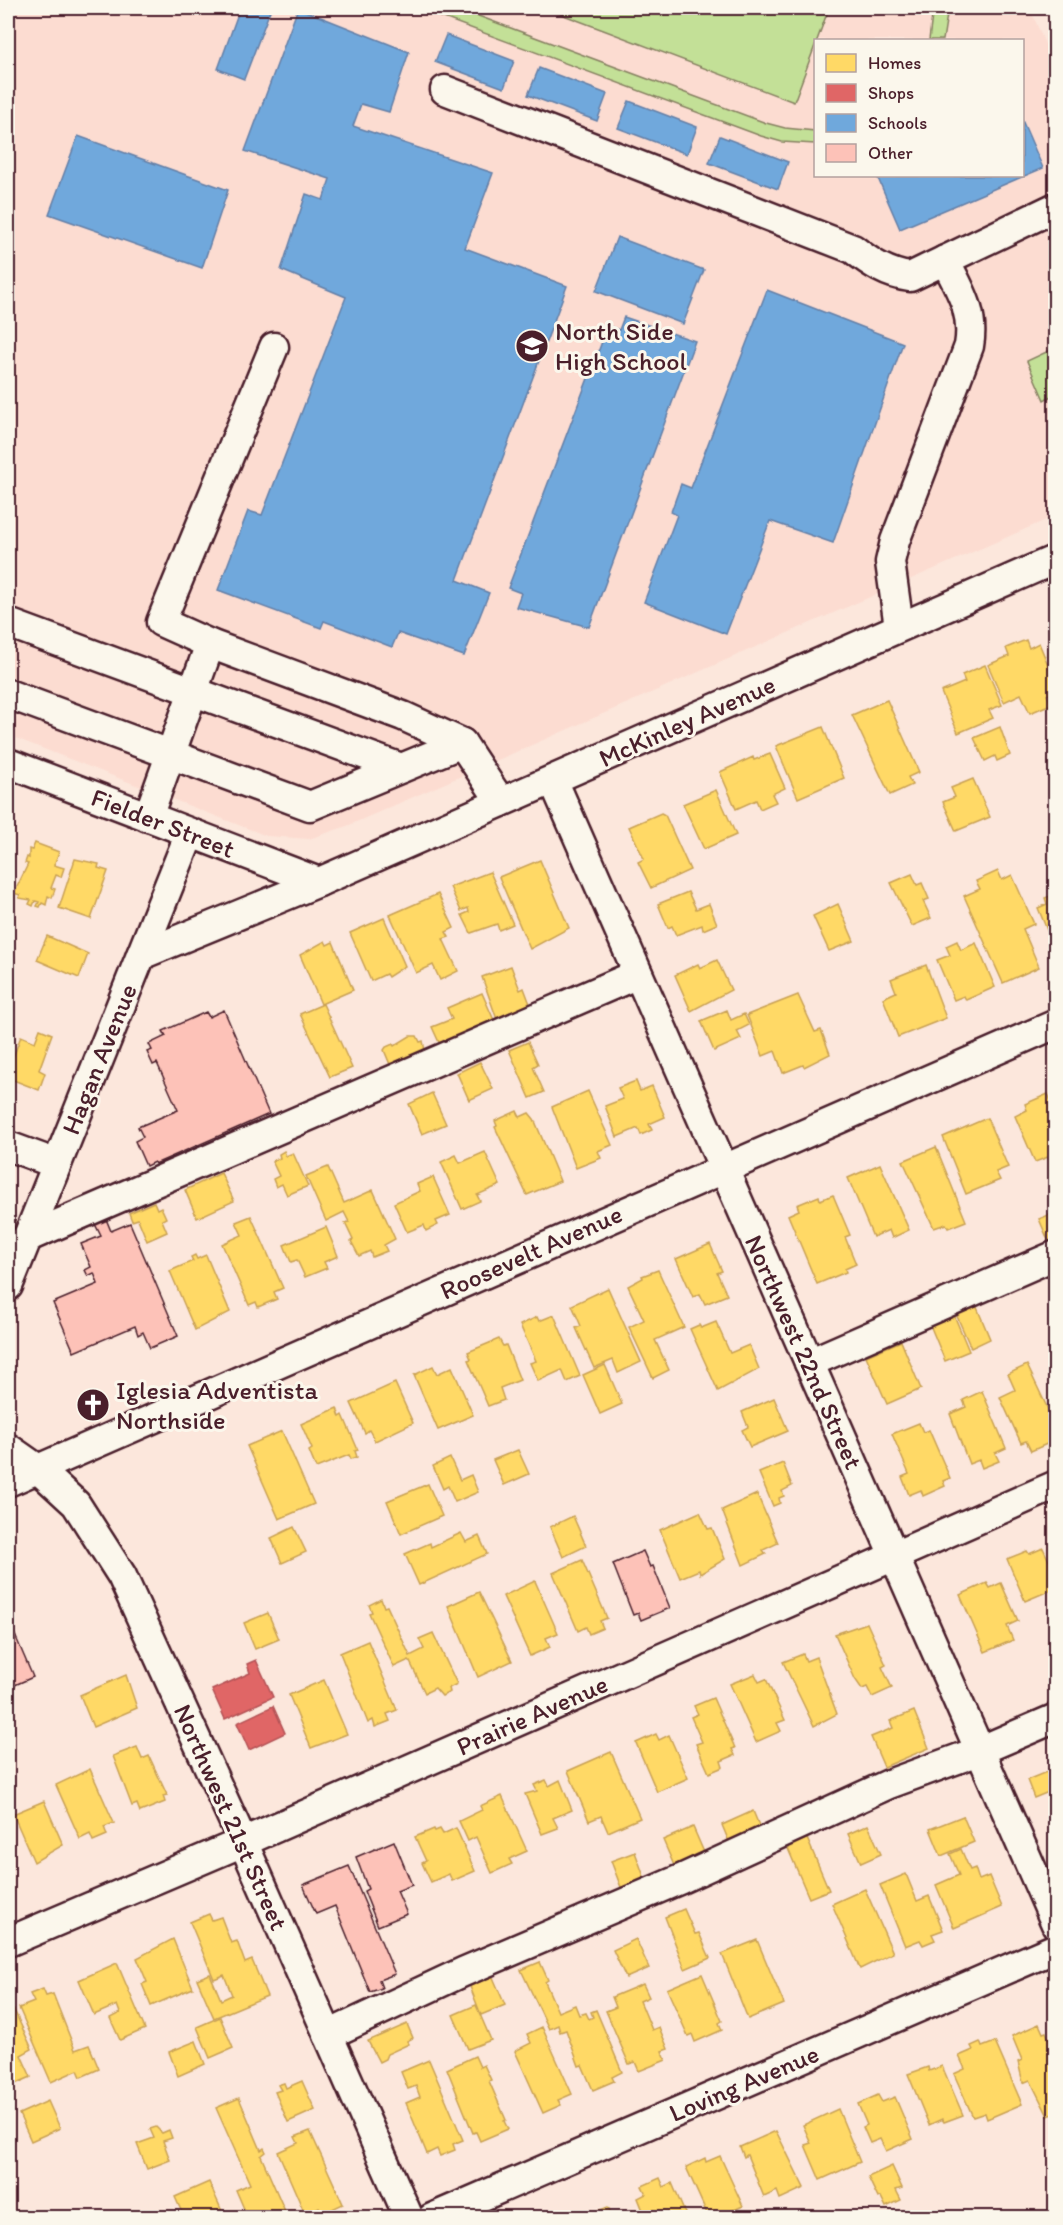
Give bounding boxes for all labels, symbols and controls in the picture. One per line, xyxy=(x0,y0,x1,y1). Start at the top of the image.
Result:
legend xyxy=(814,39,1024,177)
text: Homes xyxy=(868,52,921,74)
text: Shops xyxy=(868,82,914,104)
text: Schools xyxy=(868,112,927,134)
text: Other xyxy=(868,142,914,164)
place label: North Side High School xyxy=(555,315,687,377)
school or university icon: North Side High School xyxy=(514,328,550,364)
street label: McKinley Avenue xyxy=(594,668,780,774)
street label: Fielder Street xyxy=(87,781,239,865)
street label: Hagan Avenue xyxy=(54,979,144,1139)
street label: Roosevelt Avenue xyxy=(435,1197,627,1307)
street label: Northwest 22nd Street xyxy=(738,1230,870,1474)
place label: Iglesia Adventista Northside xyxy=(116,1374,318,1436)
church icon: Iglesia Adventista Northside xyxy=(75,1387,111,1423)
street label: Prairie Avenue xyxy=(451,1667,613,1763)
street label: Northwest 21st Street xyxy=(167,1699,295,1935)
street label: Loving Avenue xyxy=(664,2037,824,2129)

